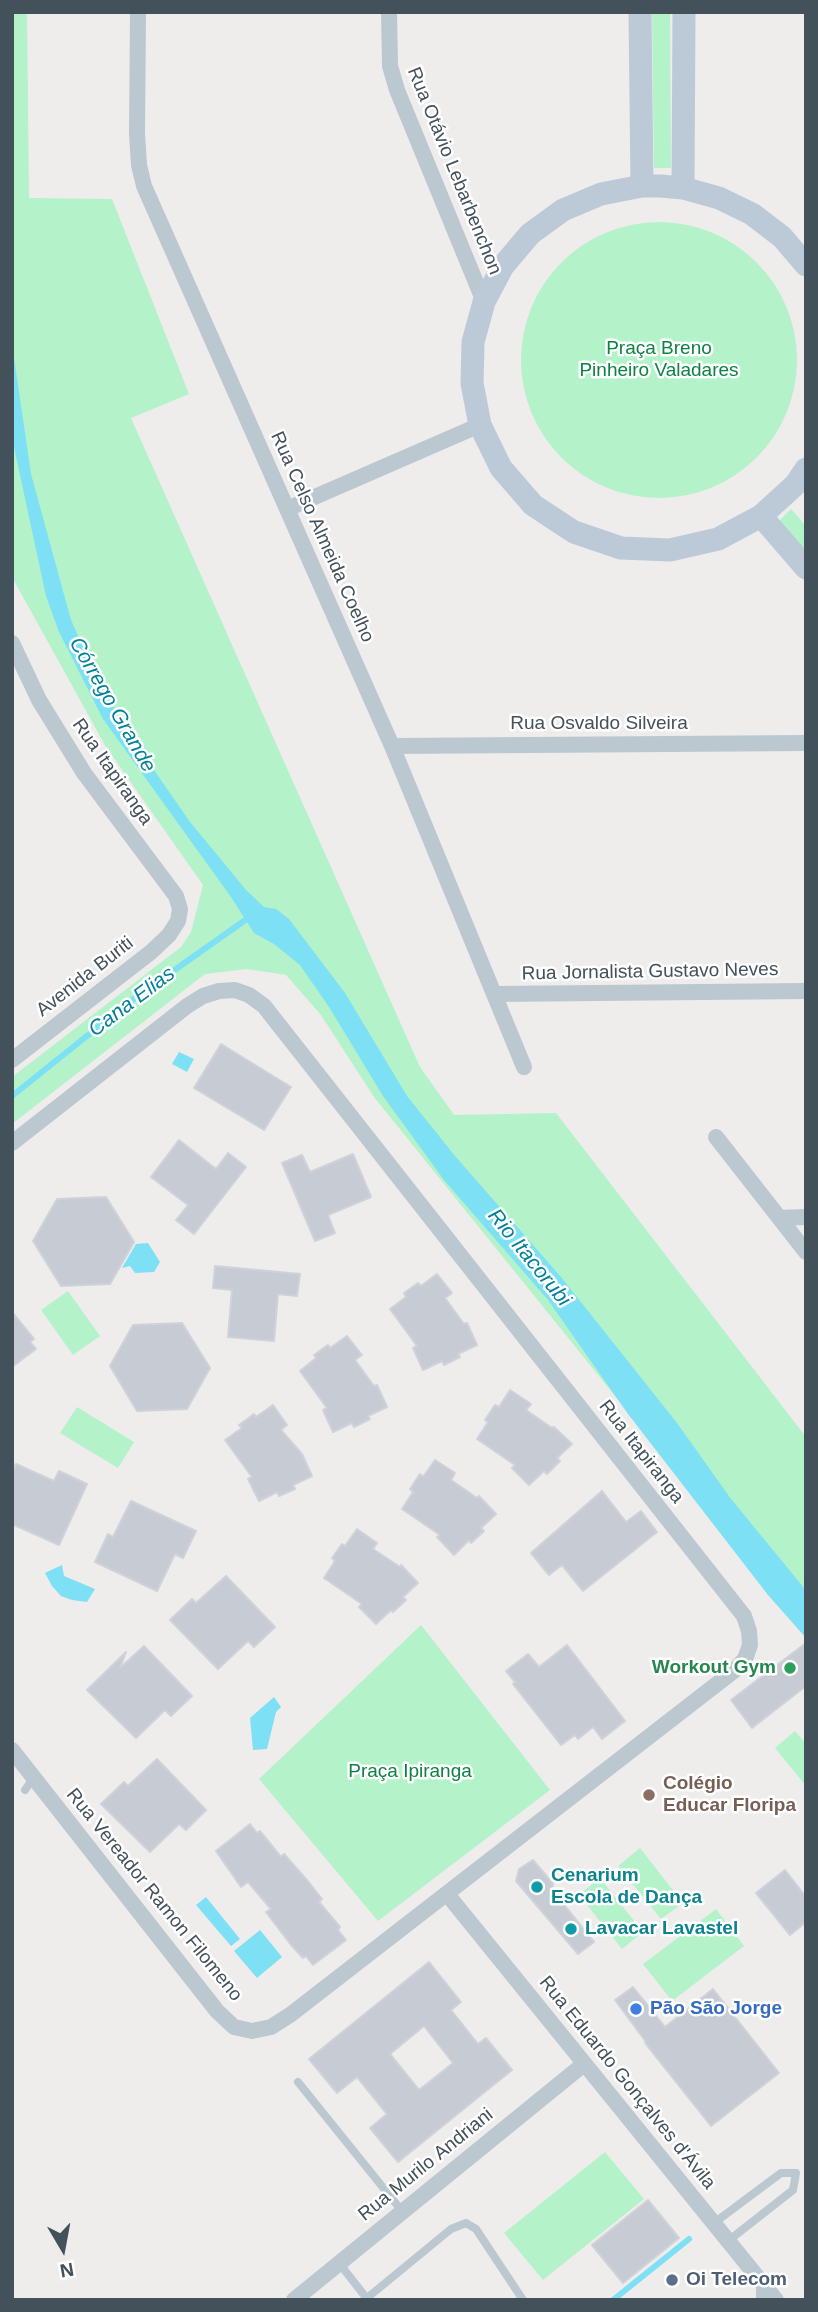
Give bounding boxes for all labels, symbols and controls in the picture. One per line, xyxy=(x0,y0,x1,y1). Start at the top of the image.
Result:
street label: Rua Otávio Lebarbenchon xyxy=(402,64,506,278)
park label: Praça Breno Pinheiro Valadares xyxy=(579,338,739,382)
street label: Rua Celso Almeida Coelho xyxy=(265,428,379,646)
water label: Córrego Grande xyxy=(63,633,161,777)
street label: Rua Osvaldo Silveira xyxy=(510,713,688,735)
street label: Rua Itapiranga xyxy=(67,714,157,830)
street label: Avenida Buriti xyxy=(32,932,138,1022)
street label: Rua Jornalista Gustavo Neves xyxy=(522,958,778,986)
water label: Cana Elias xyxy=(84,961,180,1043)
water label: Rio Itacorubi xyxy=(482,1204,576,1312)
street label: Rua Itapiranga xyxy=(594,1396,688,1508)
place label: Workout Gym xyxy=(652,1657,776,1679)
marker: Workout Gym xyxy=(782,1660,798,1676)
park label: Praça Ipiranga xyxy=(348,1761,472,1783)
place label: Colégio Educar Floripa xyxy=(663,1773,796,1817)
street label: Rua Vereador Ramon Filomeno xyxy=(61,1784,247,2006)
marker: Colégio Educar Floripa xyxy=(641,1787,657,1803)
place label: Cenarium Escola de Dança xyxy=(551,1865,702,1909)
marker: Cenarium Escola de Dança xyxy=(529,1879,545,1895)
place label: Lavacar Lavastel xyxy=(585,1918,738,1940)
marker: Lavacar Lavastel xyxy=(563,1921,579,1937)
street label: Rua Eduardo Gonçalves d'Ávila xyxy=(534,1972,720,2194)
place label: Pão São Jorge xyxy=(650,1998,782,2020)
marker: Pão São Jorge xyxy=(628,2001,644,2017)
street label: Rua Murilo Andriani xyxy=(354,2104,498,2226)
north arrow xyxy=(28,2214,98,2284)
text: N xyxy=(58,2259,75,2282)
place label: Oi Telecom xyxy=(686,2269,787,2291)
marker: Oi Telecom xyxy=(664,2272,680,2288)

